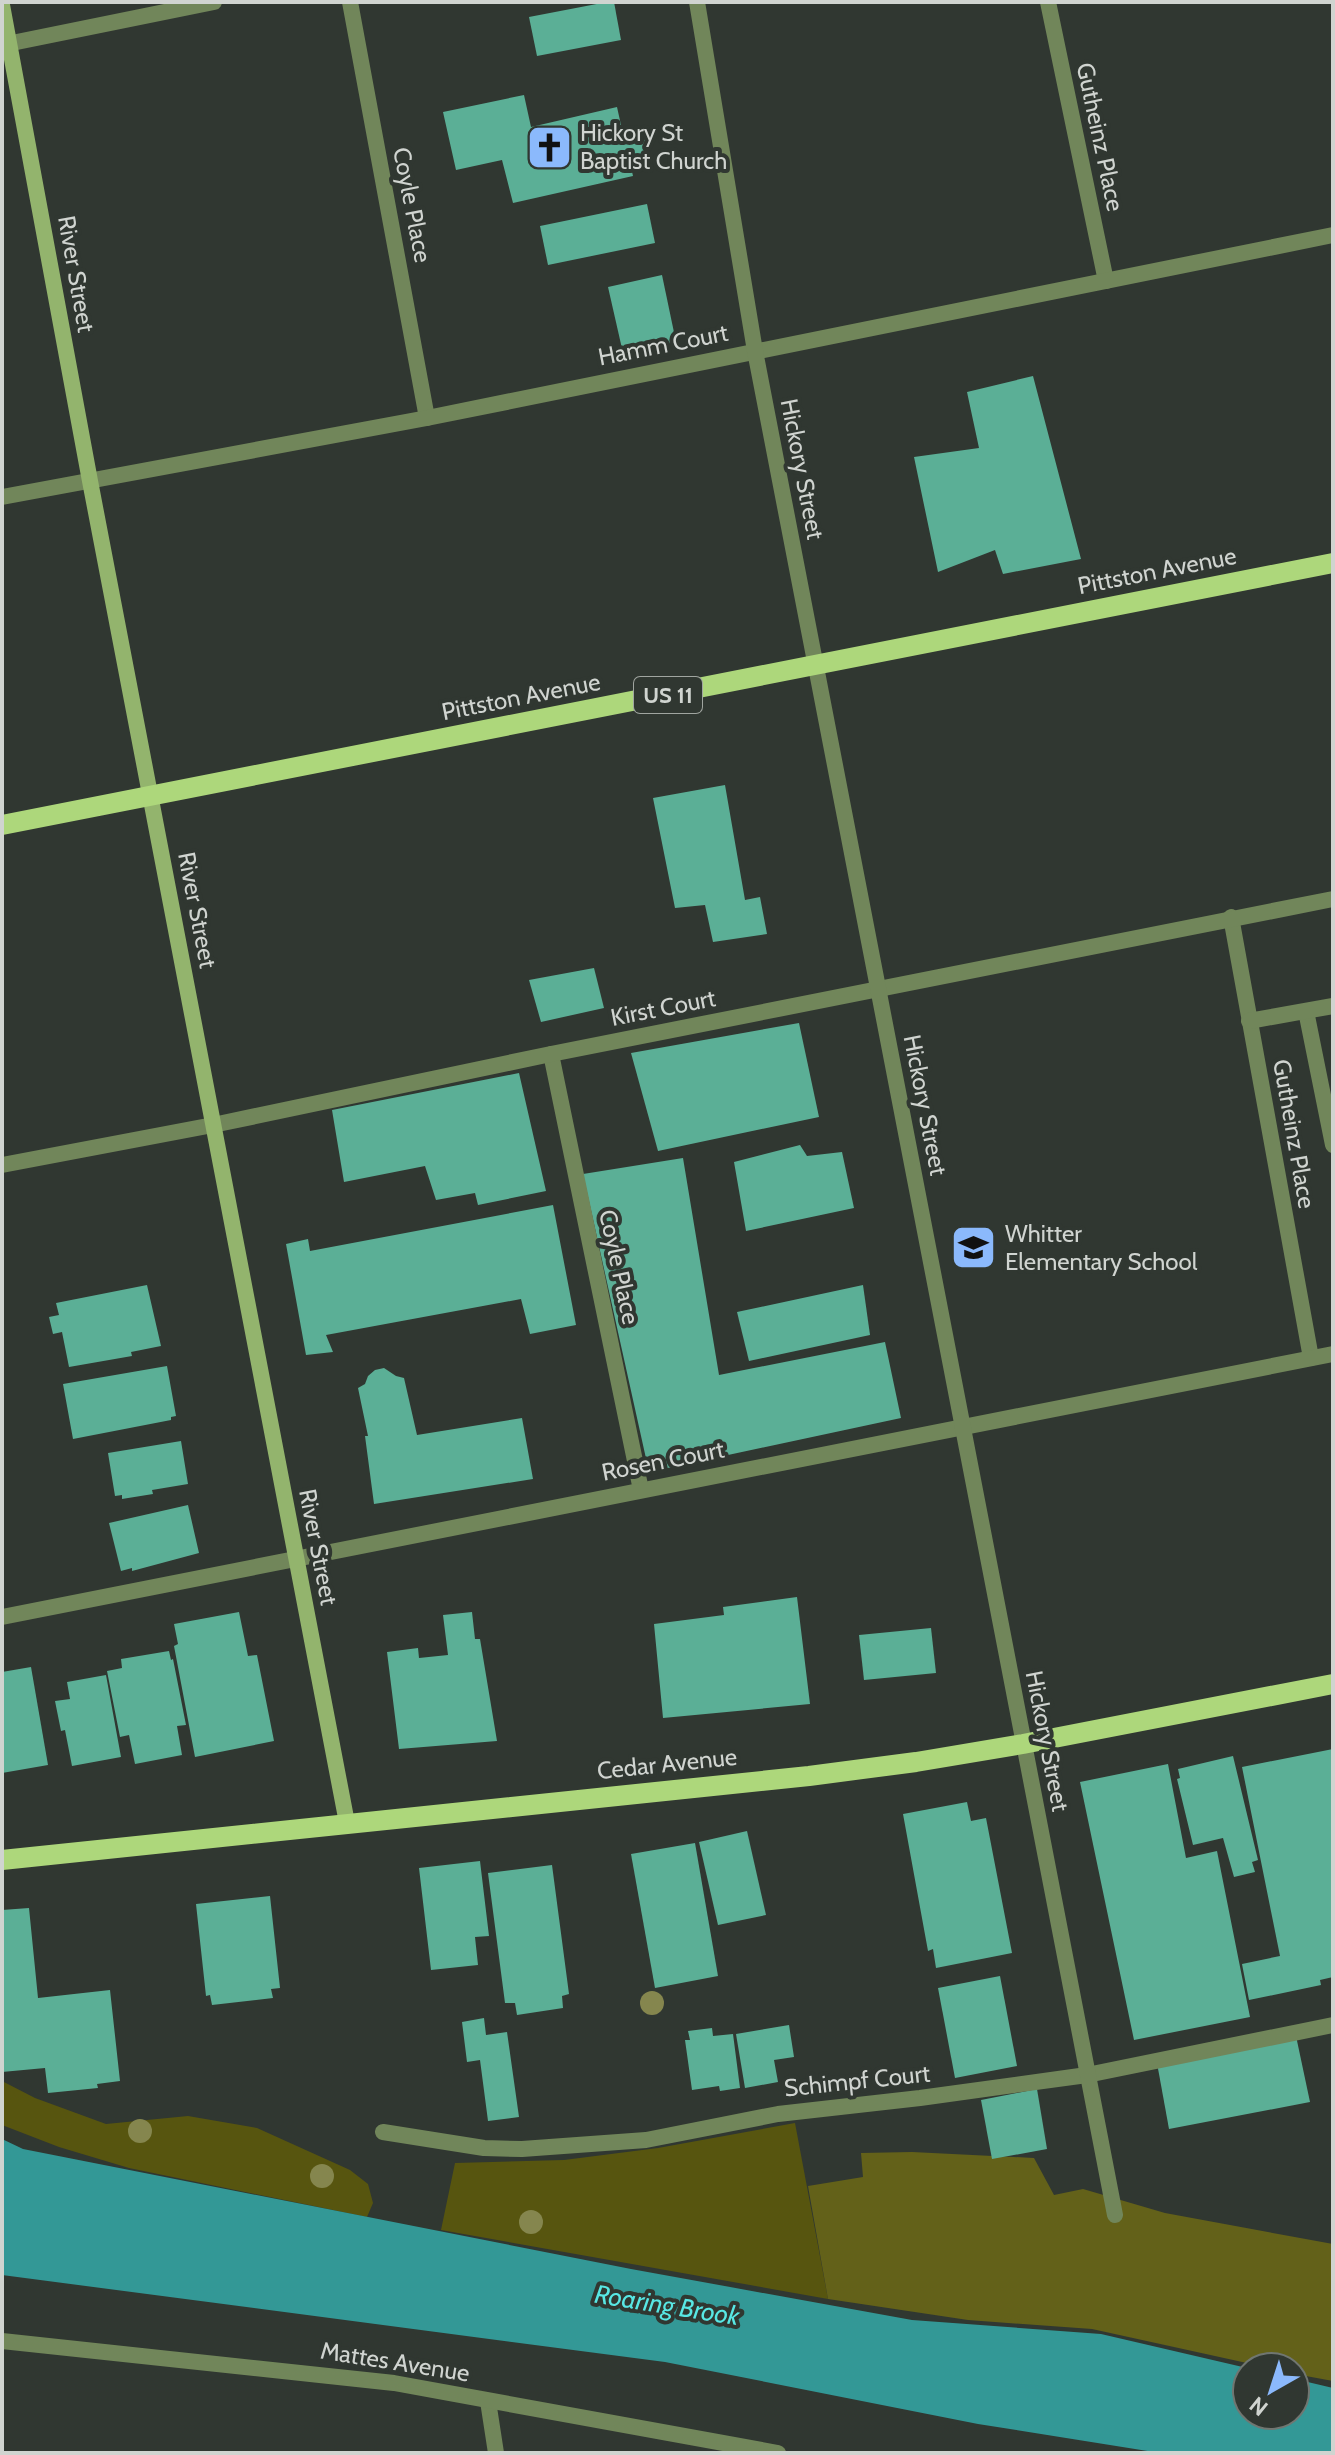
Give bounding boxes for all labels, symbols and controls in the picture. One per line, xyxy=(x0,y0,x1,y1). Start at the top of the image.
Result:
street label: Gutheinz Place xyxy=(1071,60,1130,214)
place label: Hickory St Baptist Church xyxy=(580,118,727,175)
church icon: Hickory St Baptist Church xyxy=(525,123,573,171)
street label: Coyle Place xyxy=(387,145,438,265)
street label: River Street xyxy=(52,213,101,335)
street label: Hamm Court xyxy=(596,318,730,371)
street label: Hickory Street xyxy=(775,396,830,542)
street label: Pittston Avenue xyxy=(1075,541,1239,600)
street label: Pittston Avenue xyxy=(439,667,603,726)
road number: US 11 xyxy=(634,677,702,713)
street label: River Street xyxy=(172,849,223,971)
street label: Kirst Court xyxy=(608,983,718,1032)
street label: Hickory Street xyxy=(898,1032,953,1178)
street label: Gutheinz Place xyxy=(1267,1057,1322,1211)
street label: Coyle Place xyxy=(593,1207,646,1327)
place label: Whitter Elementary School xyxy=(1005,1219,1198,1276)
school or university icon: Whitter Elementary School xyxy=(950,1224,998,1272)
street label: Rosen Court xyxy=(599,1434,727,1487)
street label: River Street xyxy=(293,1486,344,1608)
street label: Hickory Street xyxy=(1020,1668,1075,1814)
street label: Cedar Avenue xyxy=(595,1742,738,1785)
street label: Schimpf Court xyxy=(783,2058,931,2103)
water label: Roaring Brook xyxy=(592,2278,742,2332)
street label: Mattes Avenue xyxy=(319,2335,472,2388)
north arrow xyxy=(1231,2351,1311,2431)
text: N xyxy=(1244,2391,1273,2422)

